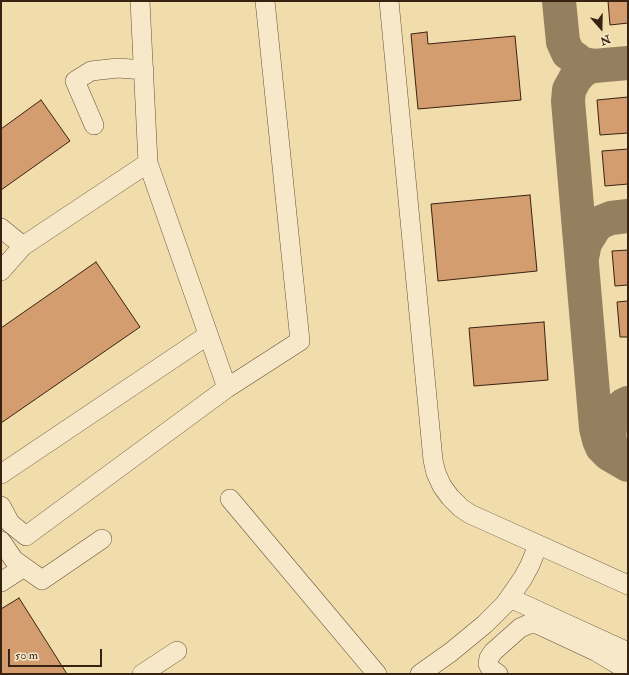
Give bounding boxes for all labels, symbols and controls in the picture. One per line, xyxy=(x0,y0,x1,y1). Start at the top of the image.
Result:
north arrow xyxy=(581,8,621,48)
text: N xyxy=(598,32,612,48)
scale bar xyxy=(10,641,104,667)
text: 50 m xyxy=(15,648,38,663)

